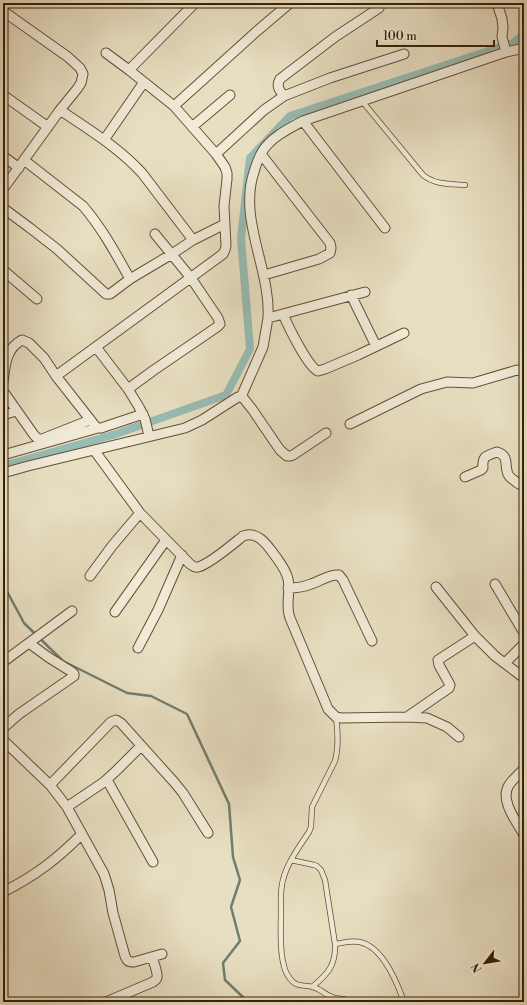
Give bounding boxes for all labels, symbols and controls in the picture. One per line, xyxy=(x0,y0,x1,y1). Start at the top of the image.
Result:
scale bar xyxy=(377,22,494,48)
text: 100 m xyxy=(383,29,417,44)
north arrow xyxy=(465,943,505,983)
text: N xyxy=(469,960,486,975)

